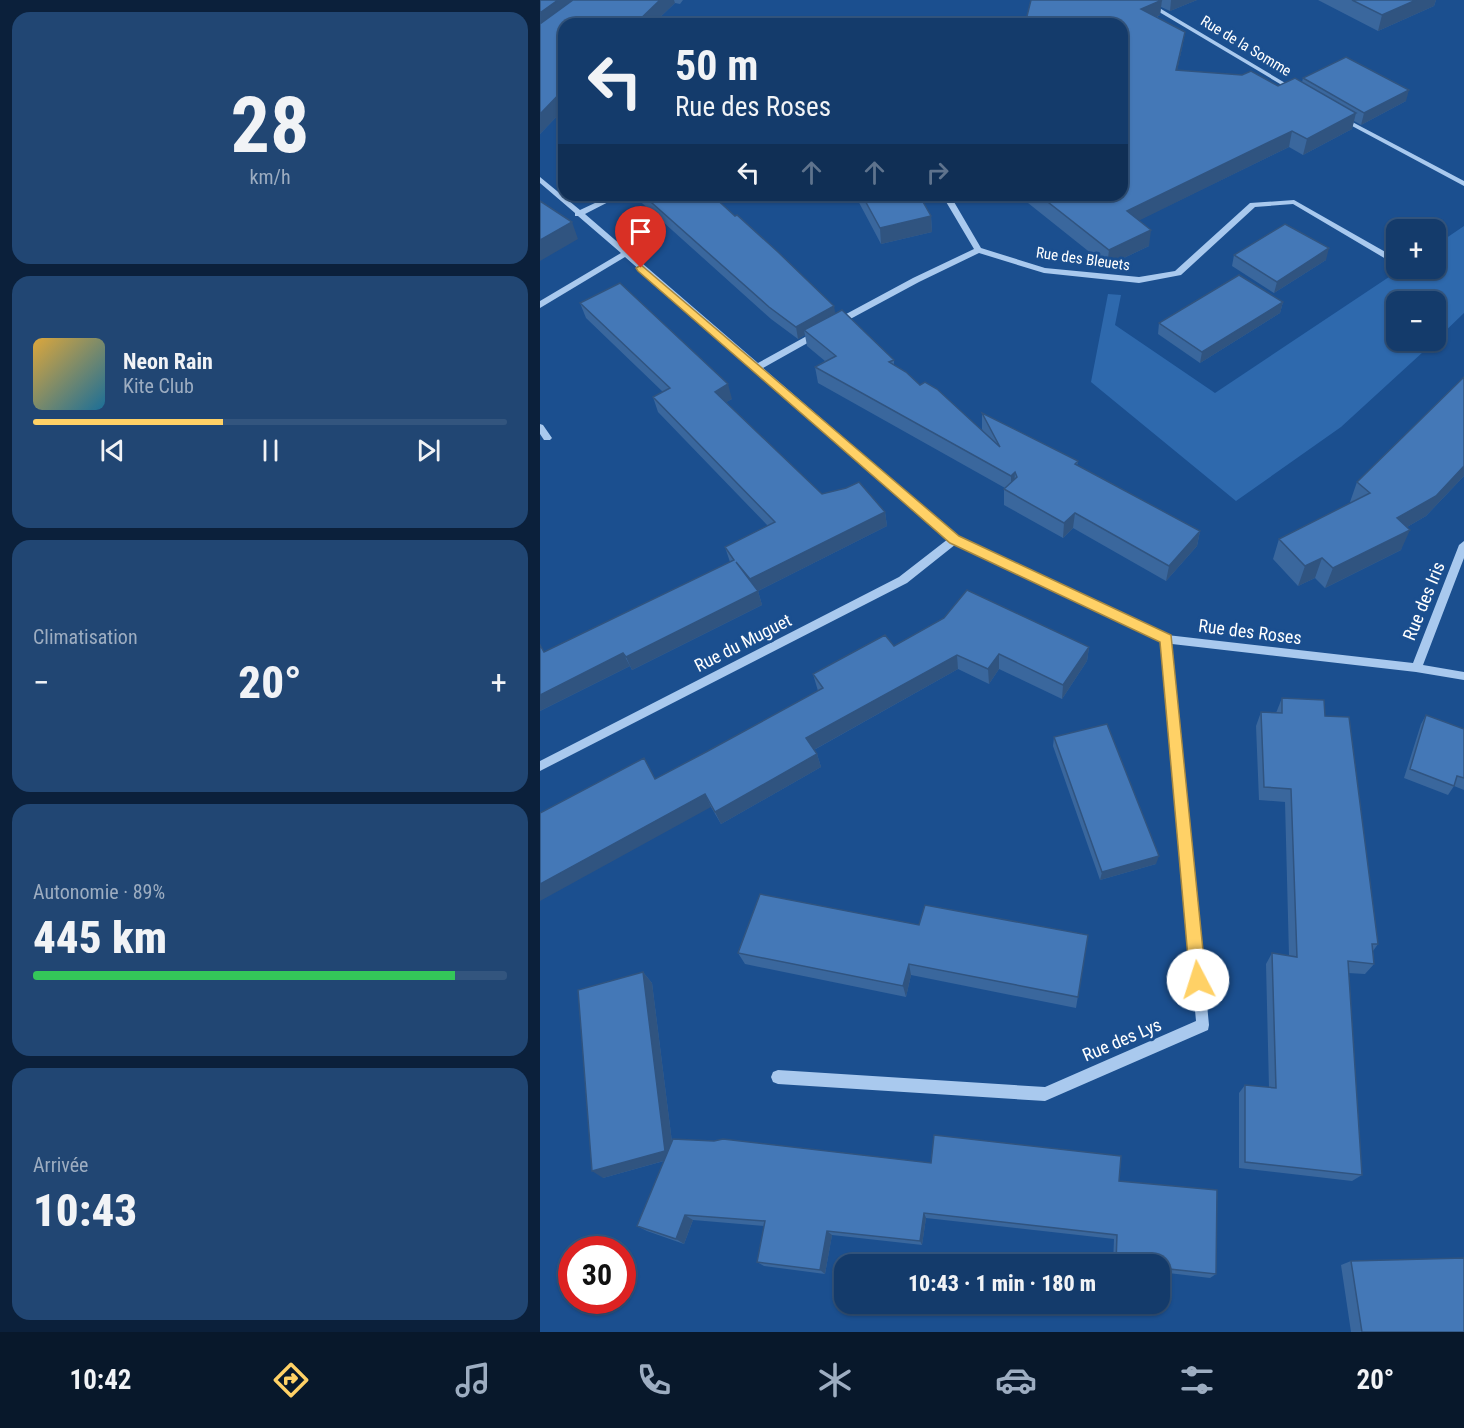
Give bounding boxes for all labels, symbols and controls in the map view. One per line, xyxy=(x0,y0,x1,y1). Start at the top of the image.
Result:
street label: Rue de la Somme xyxy=(1197,12,1295,80)
text: 50 m xyxy=(675,41,758,90)
icon: left xyxy=(576,42,654,120)
text: 28 xyxy=(231,80,309,171)
text: Rue des Roses xyxy=(675,91,831,123)
icon: left xyxy=(732,156,765,189)
icon: ahead xyxy=(795,156,828,189)
icon: ahead xyxy=(858,156,891,189)
icon: right xyxy=(921,156,954,189)
text: km/h xyxy=(249,165,291,189)
pin xyxy=(615,206,666,268)
icon: arrive xyxy=(624,215,657,248)
map controls xyxy=(1386,219,1446,351)
button: + xyxy=(1386,219,1446,279)
street label: Rue des Bleuets xyxy=(1035,243,1131,275)
button: − xyxy=(1386,291,1446,351)
text: Neon Rain xyxy=(123,349,213,374)
text: Kite Club xyxy=(123,374,194,398)
icon: previous xyxy=(96,434,129,467)
icon: pause xyxy=(254,434,287,467)
icon: next xyxy=(412,434,445,467)
street label: Rue des Iris xyxy=(1398,558,1449,643)
street label: Rue du Muguet xyxy=(691,609,795,676)
street label: Rue des Roses xyxy=(1197,615,1303,648)
text: Climatisation xyxy=(33,625,138,649)
text: 20° xyxy=(238,656,302,709)
text: − xyxy=(33,663,50,702)
text: + xyxy=(491,663,507,702)
text: Autonomie · 89% xyxy=(33,880,165,904)
text: 445 km xyxy=(33,911,167,964)
position arrow xyxy=(1166,948,1230,1012)
street label: Rue des Lys xyxy=(1079,1014,1164,1066)
text: Arrivée xyxy=(33,1153,89,1177)
text: 10:43 xyxy=(33,1184,137,1237)
speed limit sign: 30 xyxy=(558,1236,636,1314)
text: 10:43 · 1 min · 180 m xyxy=(908,1271,1096,1296)
icon: directions xyxy=(270,1359,312,1401)
icon: music xyxy=(452,1359,494,1401)
icon: phone xyxy=(633,1359,675,1401)
icon: climate xyxy=(814,1359,856,1401)
icon: car xyxy=(995,1359,1037,1401)
icon: filters xyxy=(1176,1359,1218,1401)
text: 10:42 xyxy=(70,1364,131,1396)
text: 20° xyxy=(1357,1364,1394,1396)

